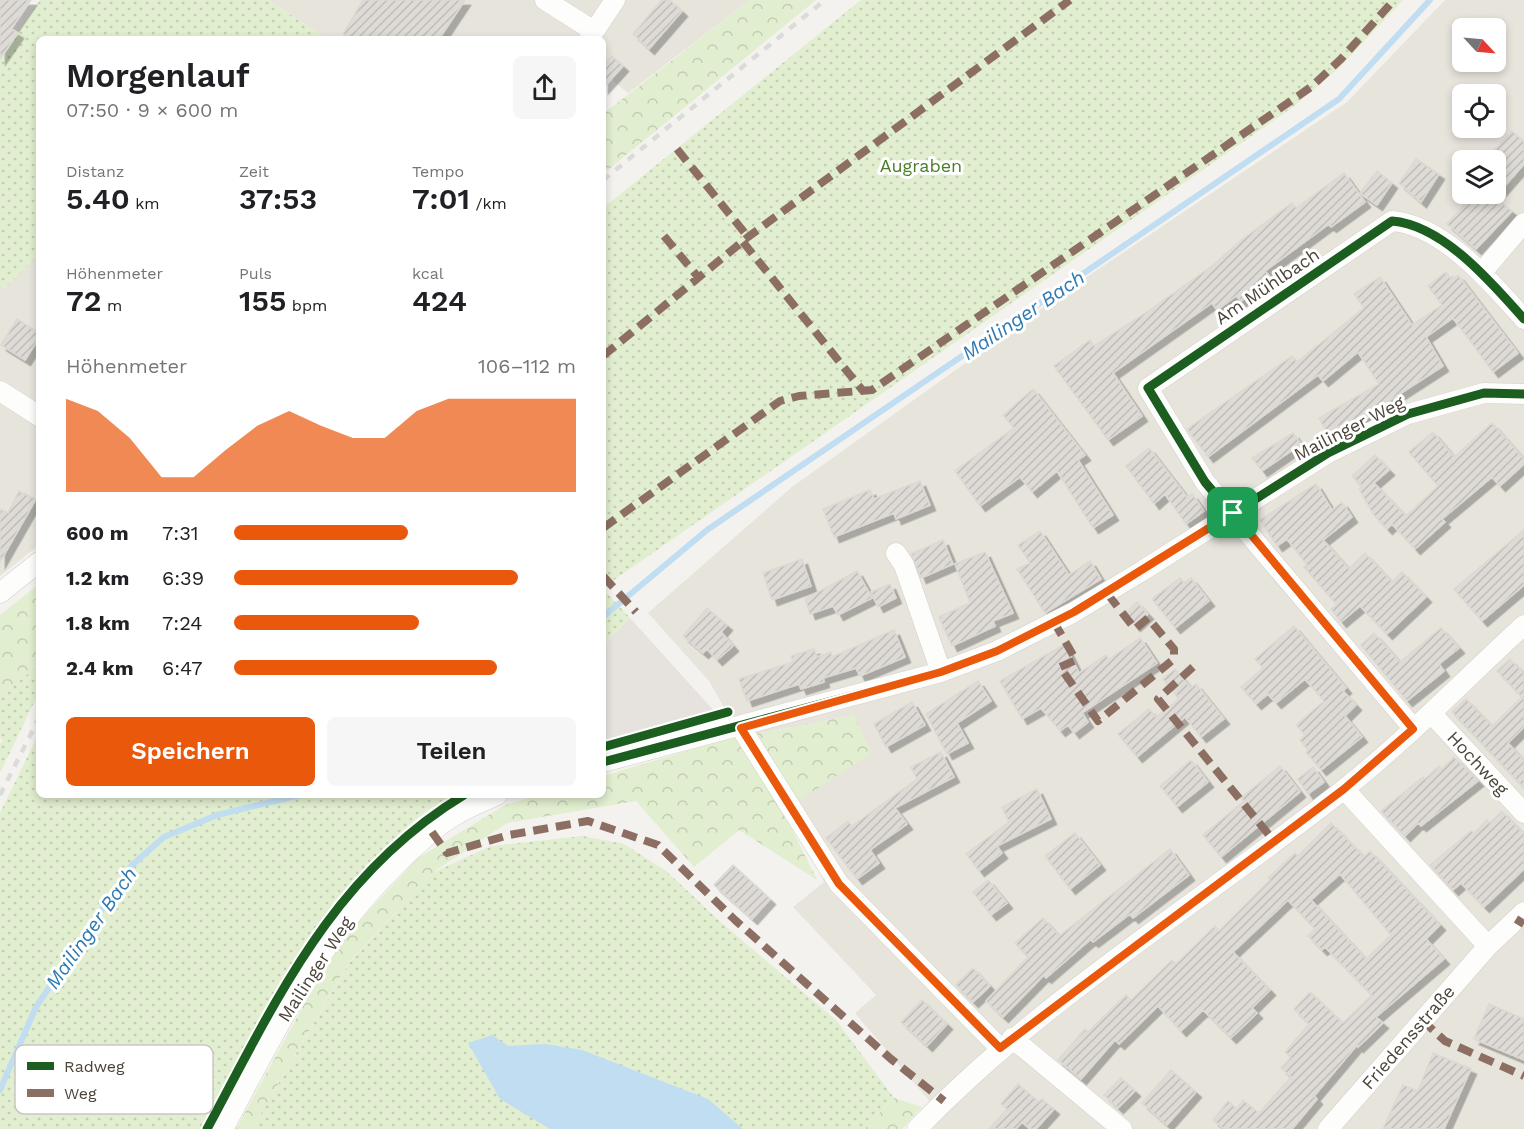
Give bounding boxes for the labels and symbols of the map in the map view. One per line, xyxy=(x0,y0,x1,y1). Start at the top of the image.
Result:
north arrow xyxy=(1452,18,1506,72)
park label: Augraben xyxy=(880,155,962,176)
street label: Am Mühlbach xyxy=(1211,244,1323,328)
water label: Mailinger Bach xyxy=(957,265,1089,365)
street label: Mailinger Weg xyxy=(1290,391,1408,465)
pin xyxy=(1207,487,1258,538)
street label: Hochweg xyxy=(1443,727,1513,800)
water label: Mailinger Bach xyxy=(40,863,142,993)
street label: Mailinger Weg xyxy=(273,912,357,1025)
street label: Friedensstraße xyxy=(1357,981,1459,1093)
legend xyxy=(15,1045,213,1114)
text: Radweg xyxy=(64,1057,125,1076)
text: Weg xyxy=(64,1084,97,1103)

